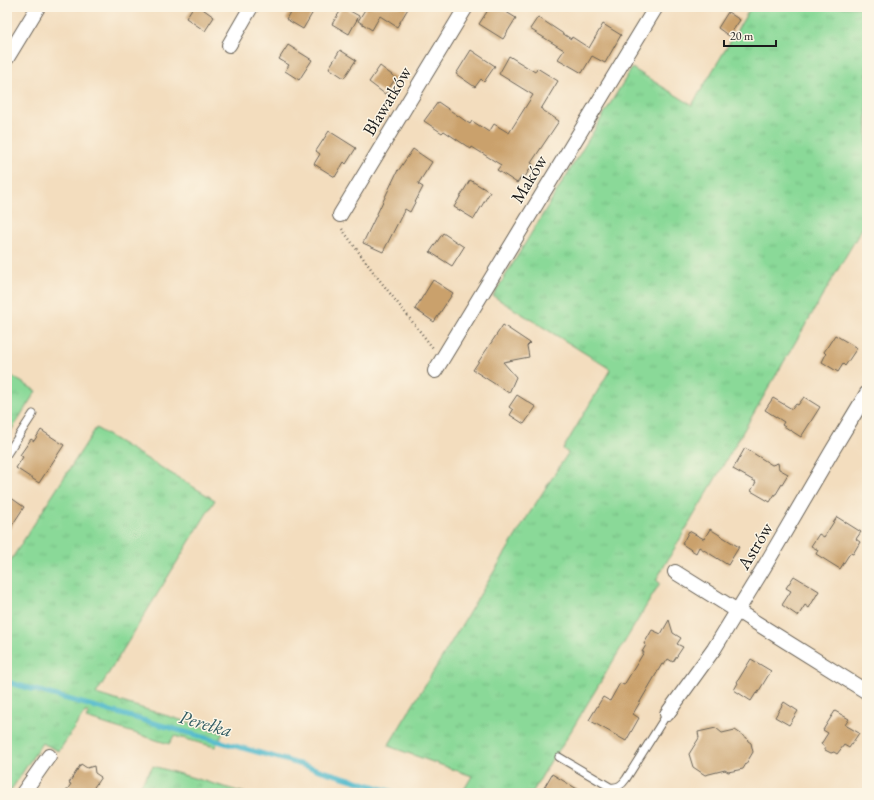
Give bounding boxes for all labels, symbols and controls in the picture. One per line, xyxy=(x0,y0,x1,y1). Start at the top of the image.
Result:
scale bar xyxy=(724,22,776,48)
text: 20 m xyxy=(730,28,754,44)
street label: Bławatków xyxy=(357,61,417,140)
street label: Maków xyxy=(505,150,552,207)
street label: Astrów xyxy=(731,517,778,574)
water label: Perełka xyxy=(176,704,235,743)

